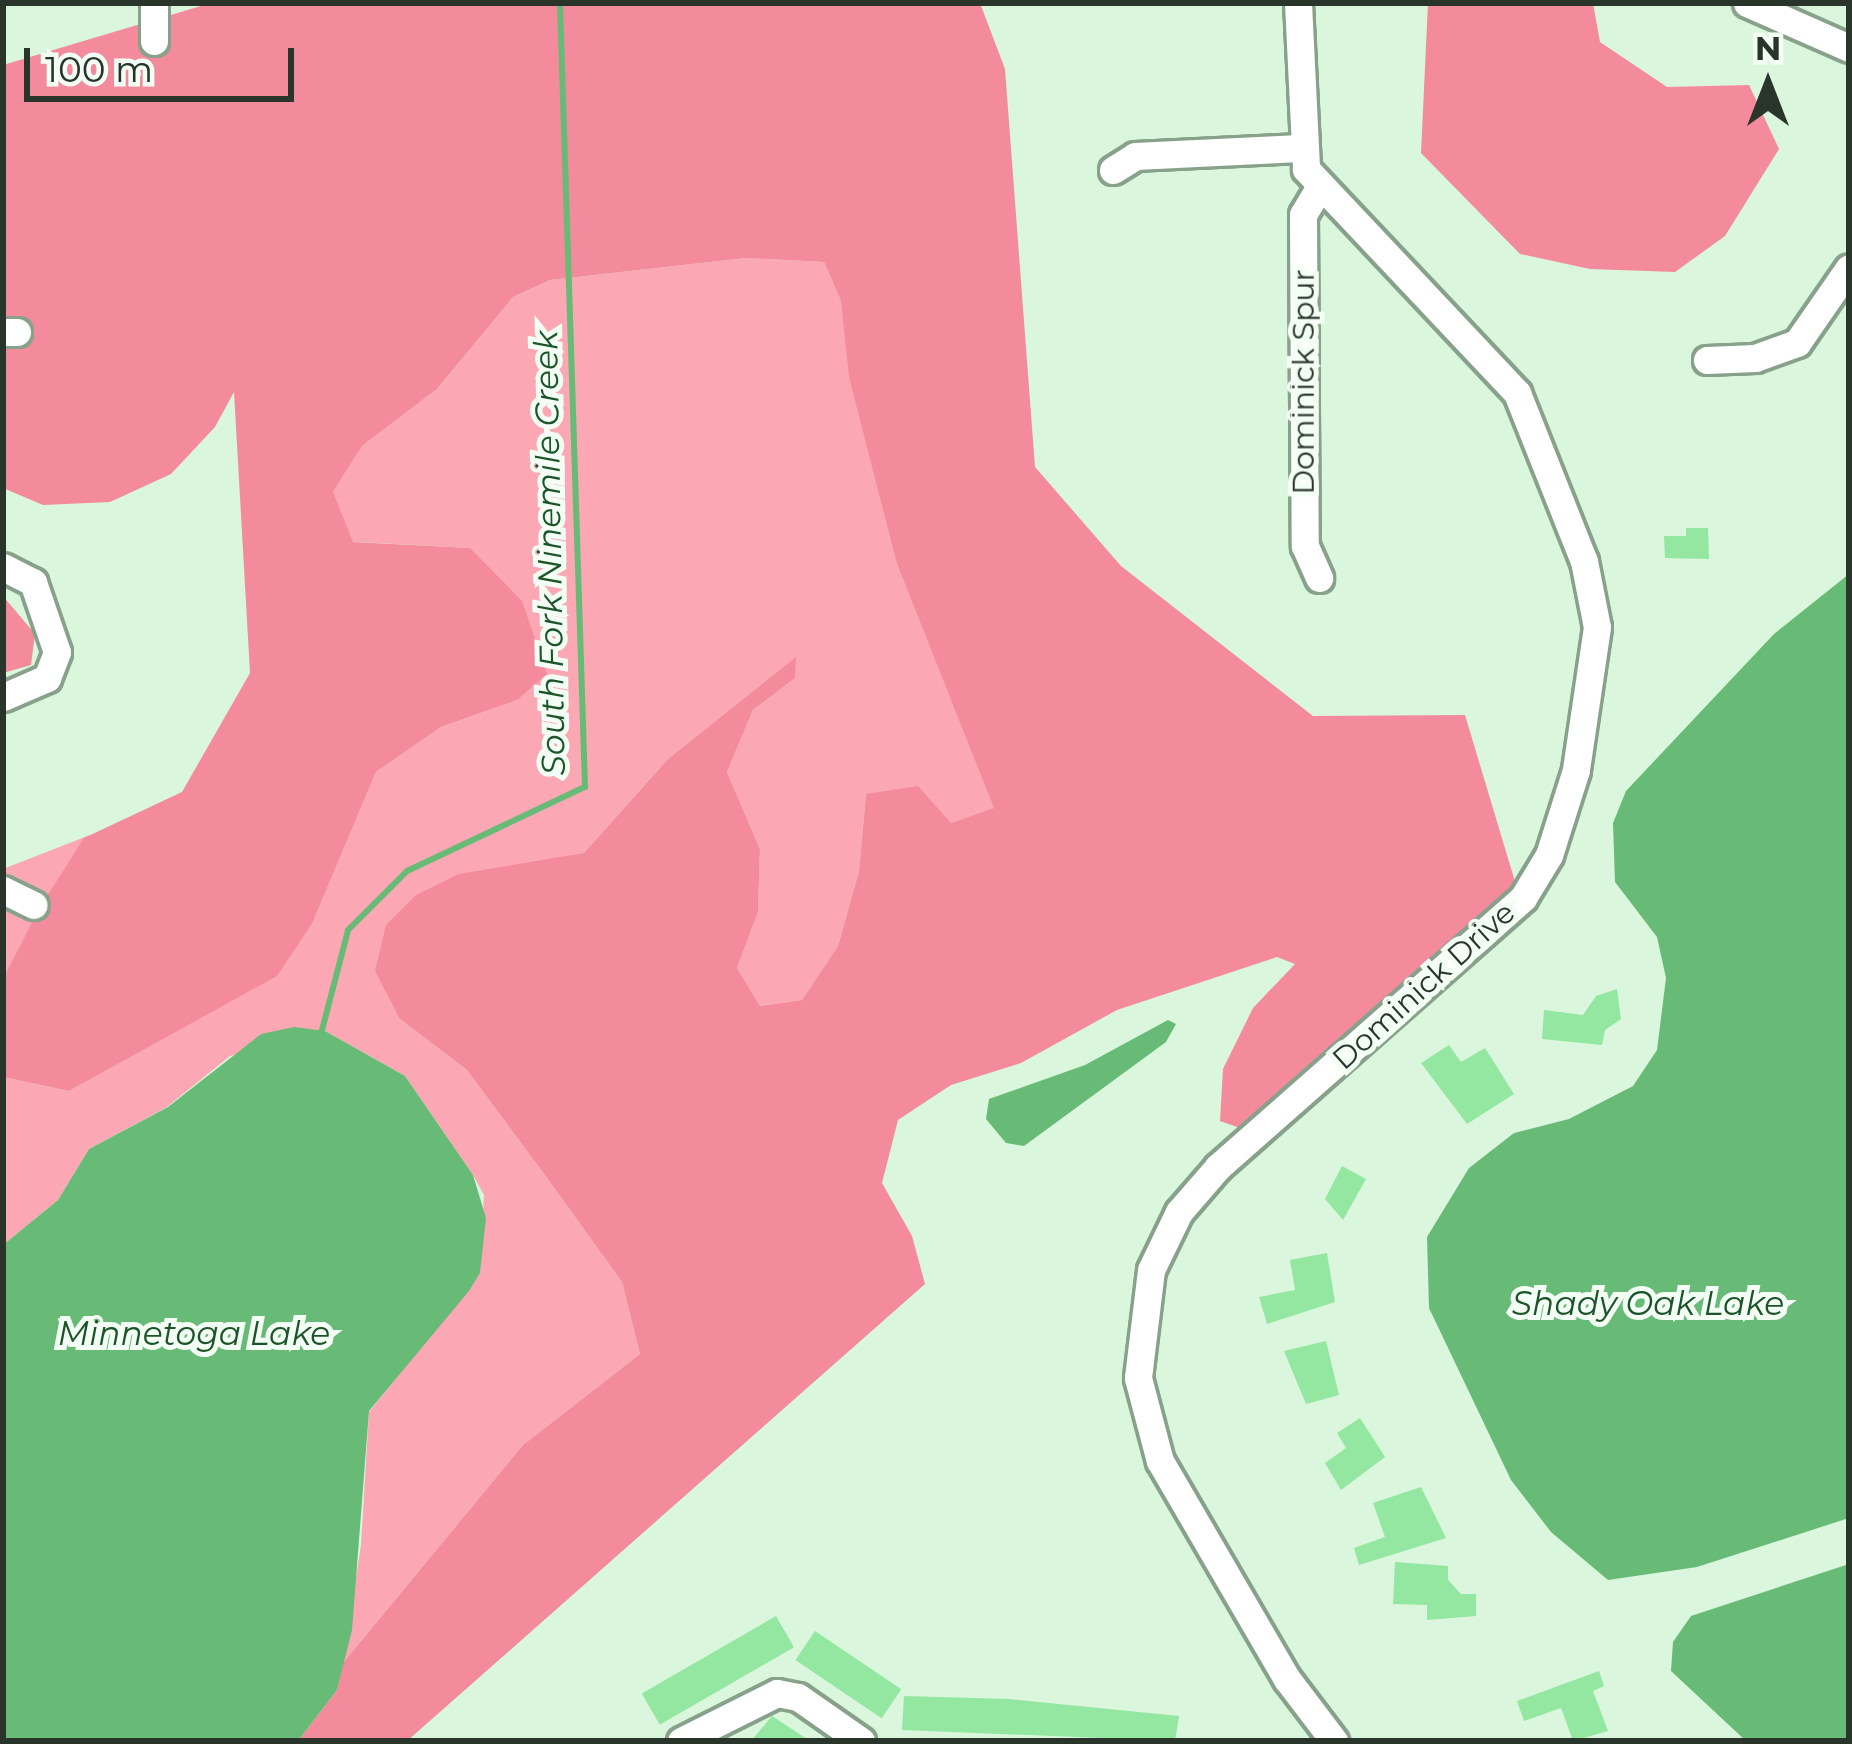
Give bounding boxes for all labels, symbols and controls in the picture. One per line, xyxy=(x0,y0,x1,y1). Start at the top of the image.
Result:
scale bar xyxy=(30,24,300,98)
north arrow xyxy=(1708,24,1828,144)
text: N xyxy=(1755,28,1781,68)
text: 100 m xyxy=(45,47,153,91)
street label: Dominick Spur xyxy=(1286,269,1322,495)
water label: South Fork Ninemile Creek xyxy=(526,330,574,776)
street label: Dominick Drive xyxy=(1325,895,1523,1077)
water label: Shady Oak Lake xyxy=(1512,1284,1784,1324)
water label: Minnetoga Lake xyxy=(58,1314,330,1354)

